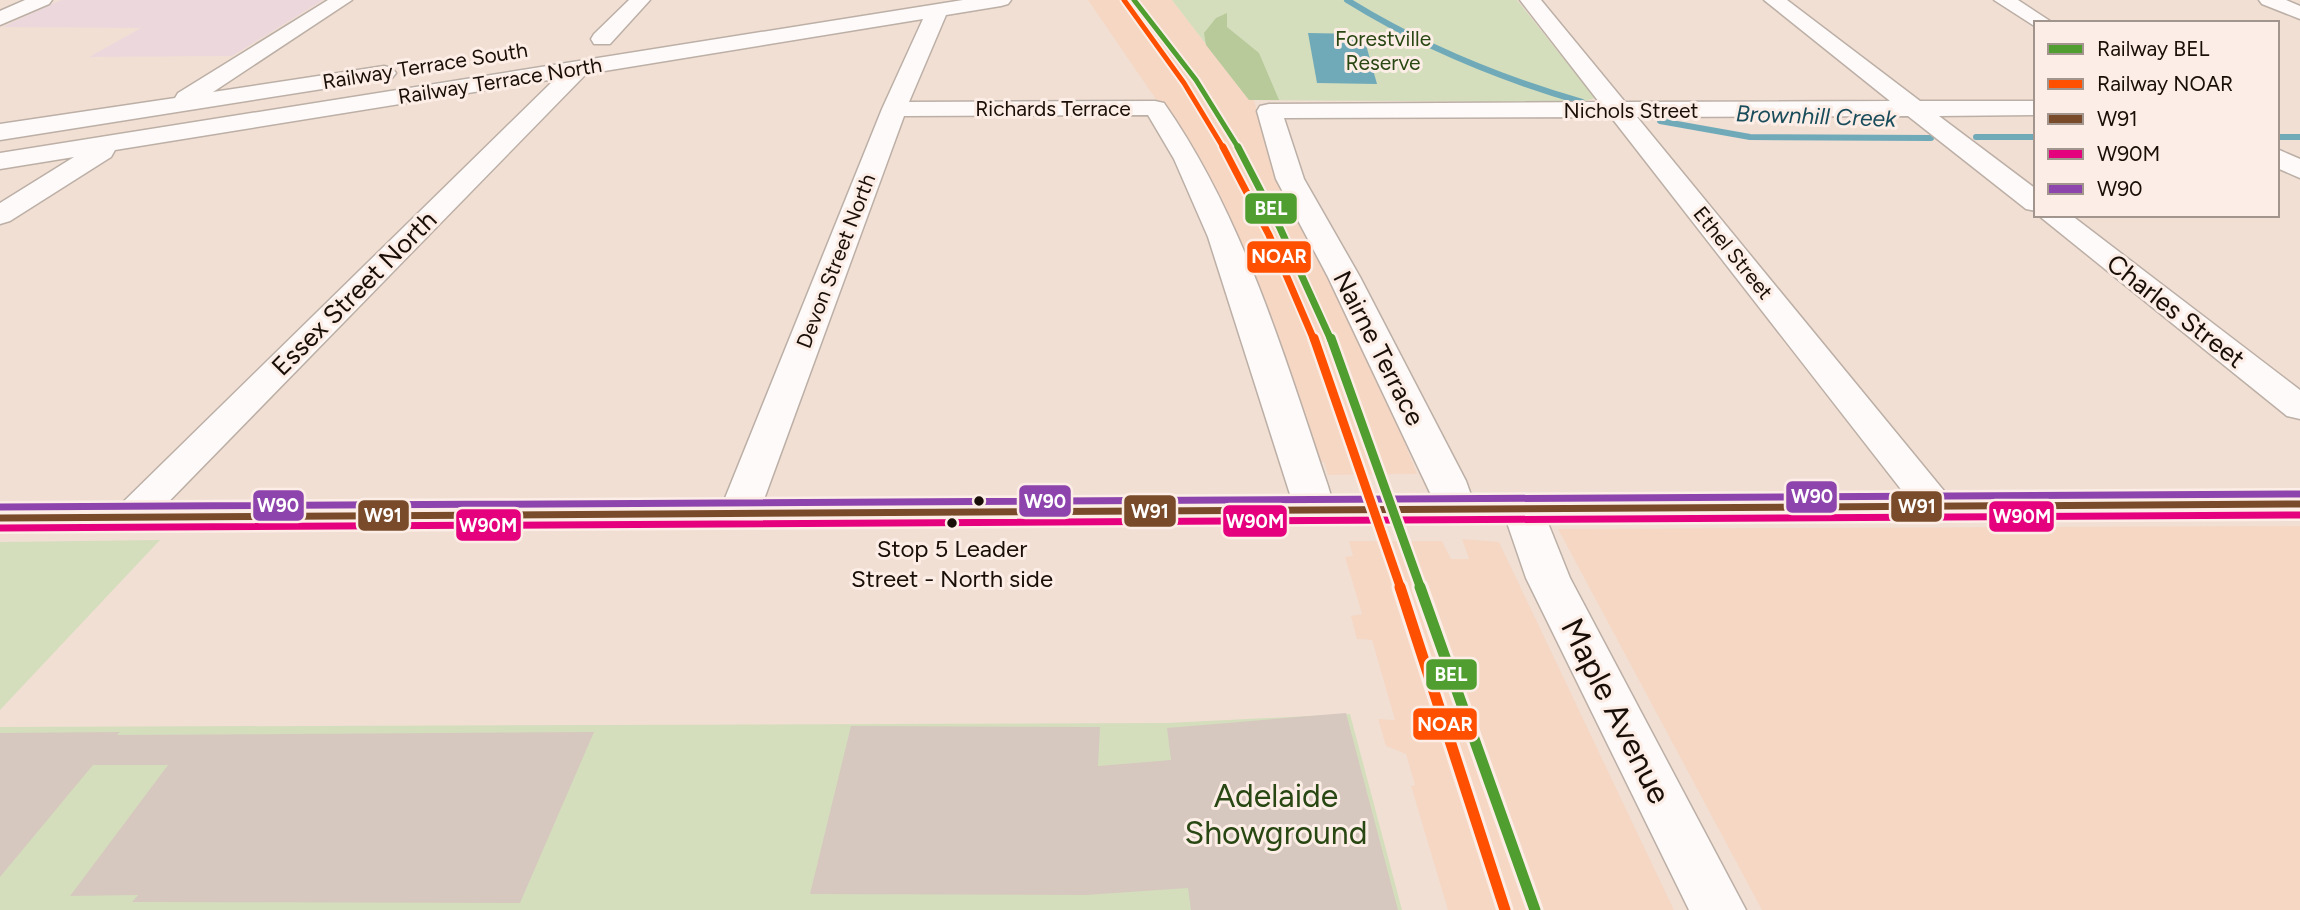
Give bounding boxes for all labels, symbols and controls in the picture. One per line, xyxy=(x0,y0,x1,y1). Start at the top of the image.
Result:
legend xyxy=(2034,21,2279,217)
park label: Forestville Reserve xyxy=(1335,26,1431,75)
text: Railway BEL xyxy=(2097,36,2210,61)
street label: Railway Terrace South xyxy=(321,37,529,94)
street label: Railway Terrace North xyxy=(396,52,604,109)
text: Railway NOAR xyxy=(2097,71,2233,96)
street label: Richards Terrace xyxy=(975,96,1131,121)
street label: Nichols Street xyxy=(1564,98,1698,123)
water label: Brownhill Creek xyxy=(1735,99,1898,133)
text: W91 xyxy=(2097,106,2138,131)
text: W90M xyxy=(2097,141,2160,166)
street label: Devon Street North xyxy=(791,170,880,351)
text: W90 xyxy=(2097,176,2143,201)
line badge: BEL xyxy=(1244,192,1298,225)
text: BEL xyxy=(1254,197,1288,220)
street label: Ethel Street xyxy=(1688,201,1778,304)
street label: Essex Street North xyxy=(265,204,443,382)
line badge: NOAR xyxy=(1246,240,1312,274)
text: NOAR xyxy=(1251,245,1307,268)
street label: Charles Street xyxy=(2101,247,2252,375)
street label: Nairne Terrace xyxy=(1326,265,1432,431)
line badge: W90 xyxy=(1785,480,1838,514)
line badge: W90 xyxy=(1018,484,1072,518)
text: W90 xyxy=(1791,485,1833,508)
line badge: W90 xyxy=(252,489,305,522)
text: W90 xyxy=(1024,490,1066,513)
line badge: W91 xyxy=(1890,490,1943,523)
text: W90 xyxy=(257,494,299,517)
unlabelled marker xyxy=(972,494,986,508)
line badge: W91 xyxy=(1123,494,1177,528)
text: W91 xyxy=(1898,495,1936,518)
line badge: W91 xyxy=(357,499,410,532)
text: W91 xyxy=(1131,500,1169,523)
line badge: W90M xyxy=(1988,500,2055,533)
text: W91 xyxy=(364,504,402,527)
line badge: W90M xyxy=(1222,504,1288,538)
text: W90M xyxy=(1993,505,2051,528)
line badge: W90M xyxy=(455,508,522,542)
text: W90M xyxy=(1226,510,1284,533)
text: W90M xyxy=(459,514,517,537)
marker: Stop 5 Leader Street - North side xyxy=(945,516,959,530)
place label: Stop 5 Leader Street - North side xyxy=(851,534,1053,593)
street label: Maple Avenue xyxy=(1553,612,1679,810)
line badge: BEL xyxy=(1425,658,1478,691)
text: BEL xyxy=(1434,663,1468,686)
line badge: NOAR xyxy=(1412,707,1478,741)
text: NOAR xyxy=(1417,713,1473,736)
park label: Adelaide Showground xyxy=(1185,777,1367,852)

